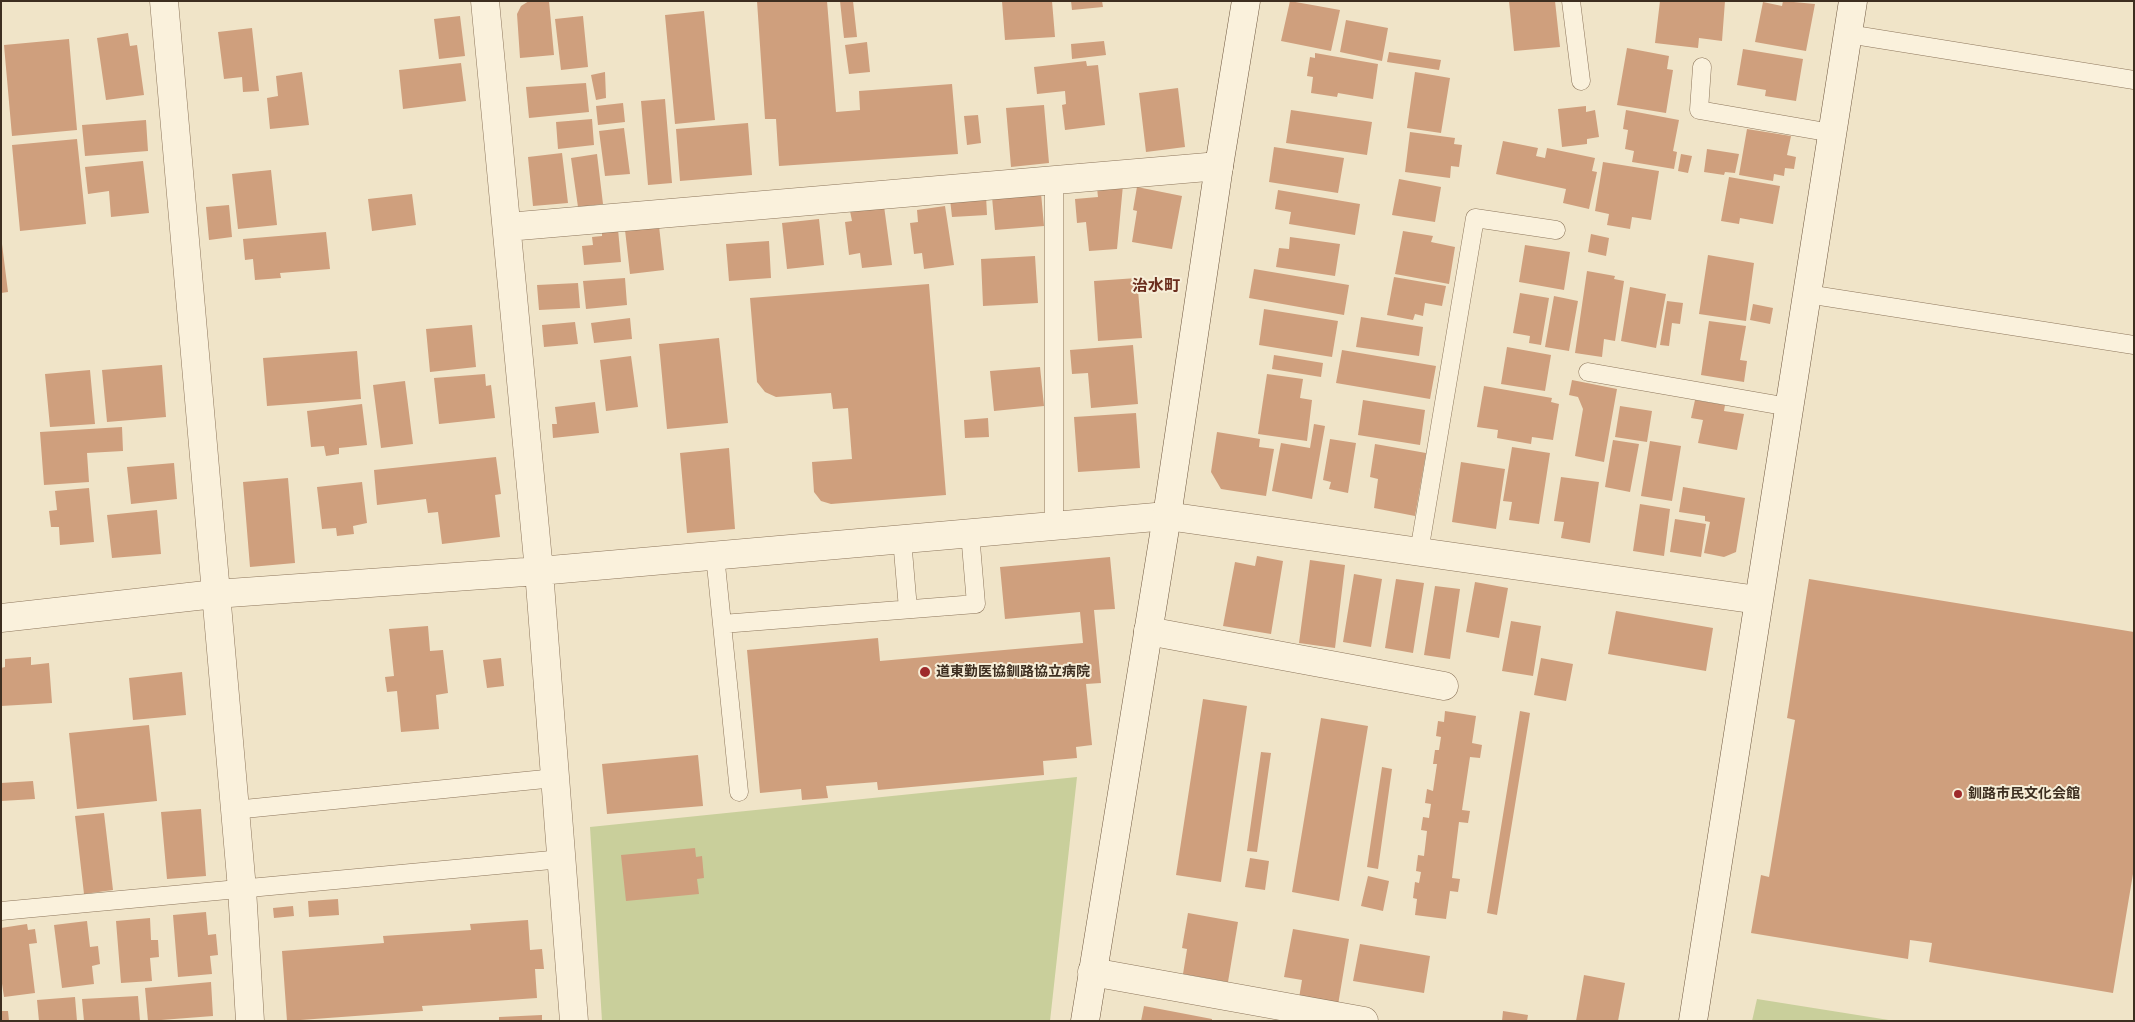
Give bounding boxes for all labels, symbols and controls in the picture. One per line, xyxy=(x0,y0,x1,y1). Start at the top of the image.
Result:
district label: 治水町 xyxy=(1132,276,1180,296)
place label: 道東勤医協釧路協立病院 xyxy=(936,664,1090,680)
marker: 道東勤医協釧路協立病院 xyxy=(918,665,932,679)
place label: 釧路市民文化会館 xyxy=(1968,786,2080,802)
marker: 釧路市民文化会館 xyxy=(1952,788,1964,800)

